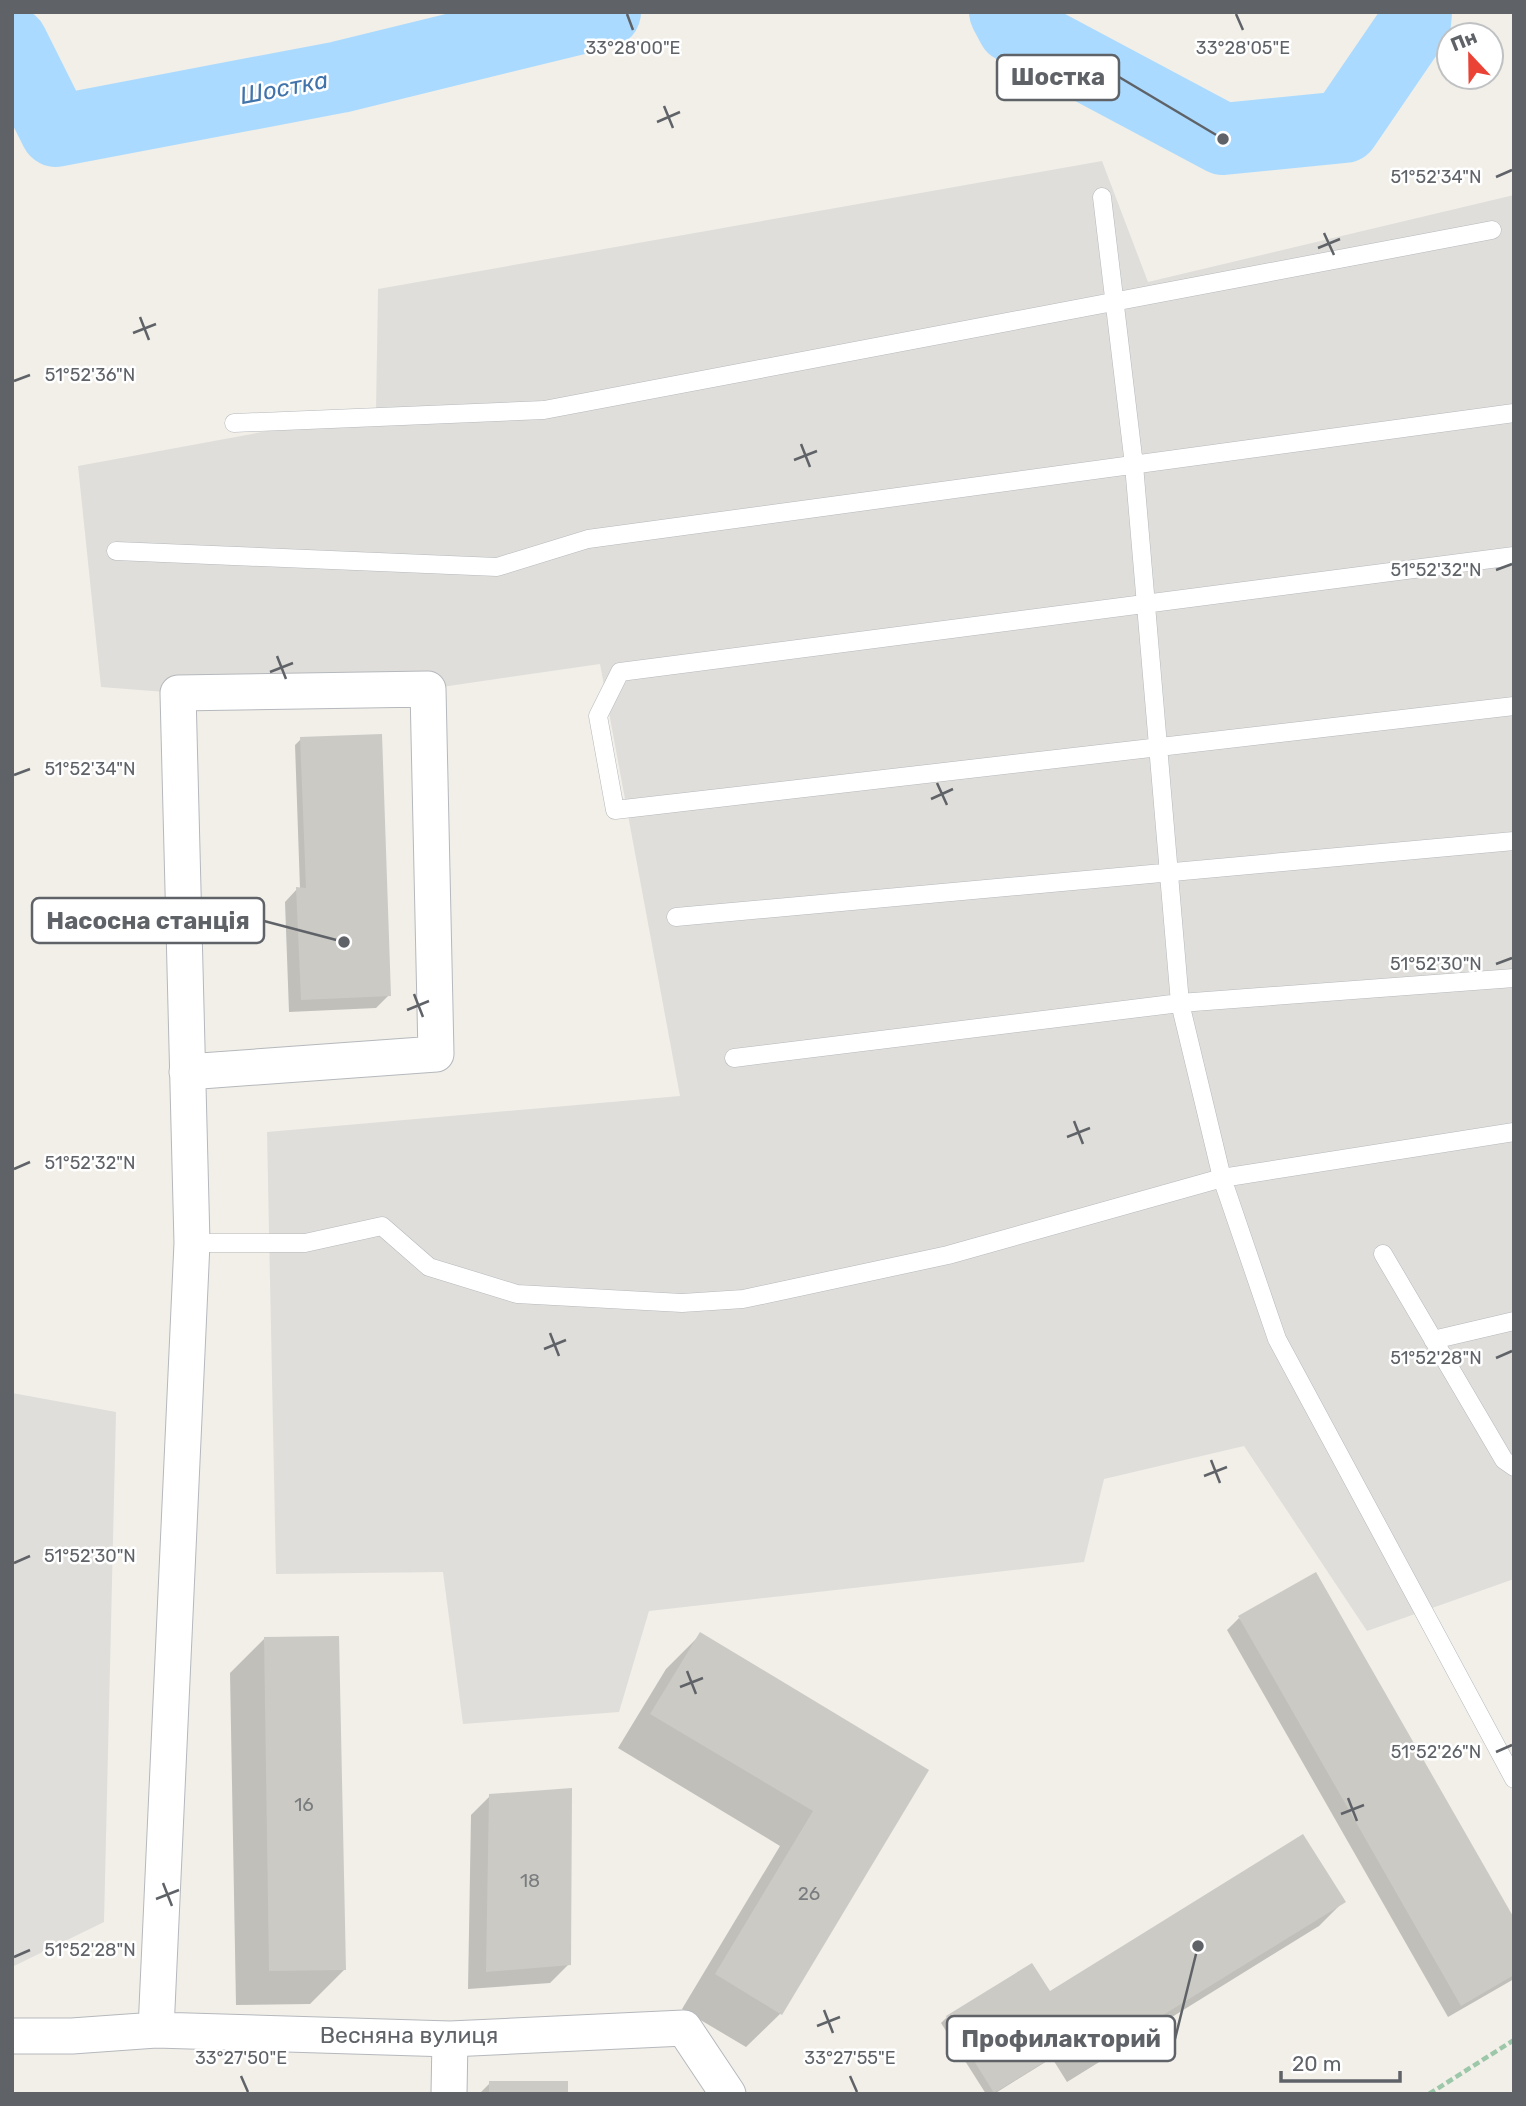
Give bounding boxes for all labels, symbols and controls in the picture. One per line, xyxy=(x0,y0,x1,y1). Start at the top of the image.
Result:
north arrow xyxy=(1435,21,1505,91)
text: Пн xyxy=(1447,25,1480,56)
text: 33°28'00"E xyxy=(585,37,681,59)
text: 33°28'05"E xyxy=(1196,37,1290,59)
callout: Шостка xyxy=(997,55,1119,100)
text: Шостка xyxy=(1011,63,1105,91)
water label: Шостка xyxy=(238,66,330,110)
text: 51°52'34"N xyxy=(1390,166,1482,188)
text: 51°52'36"N xyxy=(45,364,135,386)
text: 51°52'32"N xyxy=(1391,559,1481,581)
text: 51°52'34"N xyxy=(44,758,136,780)
callout: Насосна станція xyxy=(32,898,264,943)
text: Насосна станція xyxy=(46,907,250,935)
text: 51°52'30"N xyxy=(1390,953,1482,975)
text: 51°52'32"N xyxy=(45,1152,135,1174)
text: 51°52'28"N xyxy=(1390,1347,1482,1369)
text: 51°52'30"N xyxy=(44,1545,136,1567)
text: 51°52'26"N xyxy=(1391,1741,1481,1763)
house number: 16 xyxy=(294,1793,314,1816)
house number: 18 xyxy=(520,1869,540,1892)
house number: 26 xyxy=(798,1882,820,1905)
text: 51°52'28"N xyxy=(44,1939,136,1961)
callout: Профилакторий xyxy=(947,2016,1175,2061)
street label: Весняна вулиця xyxy=(320,2021,498,2049)
text: Профилакторий xyxy=(961,2025,1161,2053)
scale bar xyxy=(1281,2039,1400,2084)
text: 33°27'50"E xyxy=(195,2047,287,2069)
text: 33°27'55"E xyxy=(804,2047,896,2069)
text: 20 m xyxy=(1292,2051,1341,2076)

